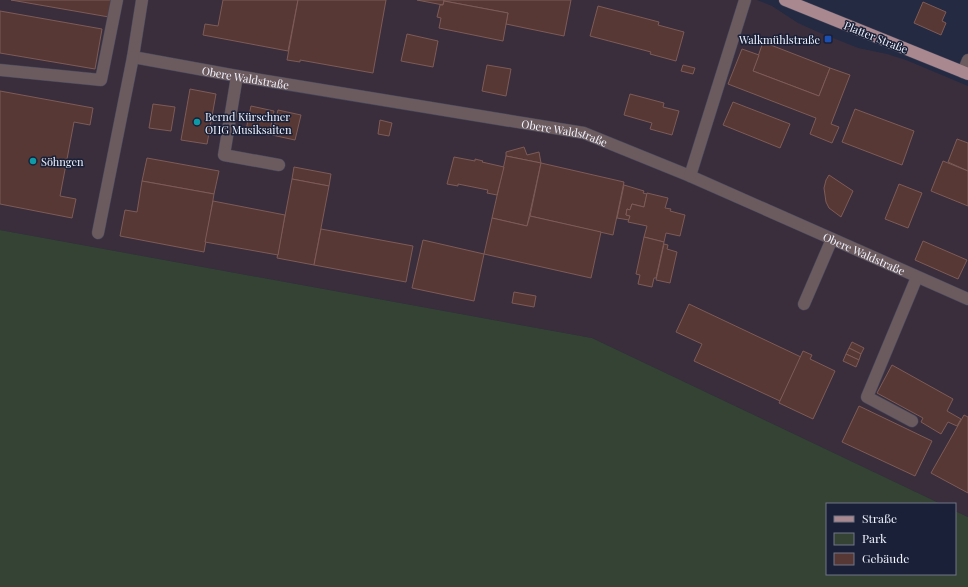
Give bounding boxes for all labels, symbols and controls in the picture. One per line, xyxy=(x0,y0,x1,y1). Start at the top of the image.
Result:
street label: Platter Straße xyxy=(842,17,910,57)
place label: Walkmühlstraße xyxy=(738,32,820,47)
marker: Walkmühlstraße xyxy=(823,34,833,44)
street label: Obere Waldstraße xyxy=(201,62,291,92)
place label: Bernd Kürschner OHG Musiksaiten xyxy=(205,109,292,137)
street label: Obere Waldstraße xyxy=(520,115,610,150)
marker: Bernd Kürschner OHG Musiksaiten xyxy=(192,117,202,127)
place label: Söhngen xyxy=(41,154,84,169)
marker: Söhngen xyxy=(28,156,38,166)
street label: Obere Waldstraße xyxy=(821,228,908,278)
legend xyxy=(826,503,956,575)
text: Straße xyxy=(862,510,897,526)
text: Park xyxy=(862,530,887,546)
text: Gebäude xyxy=(862,550,909,566)

